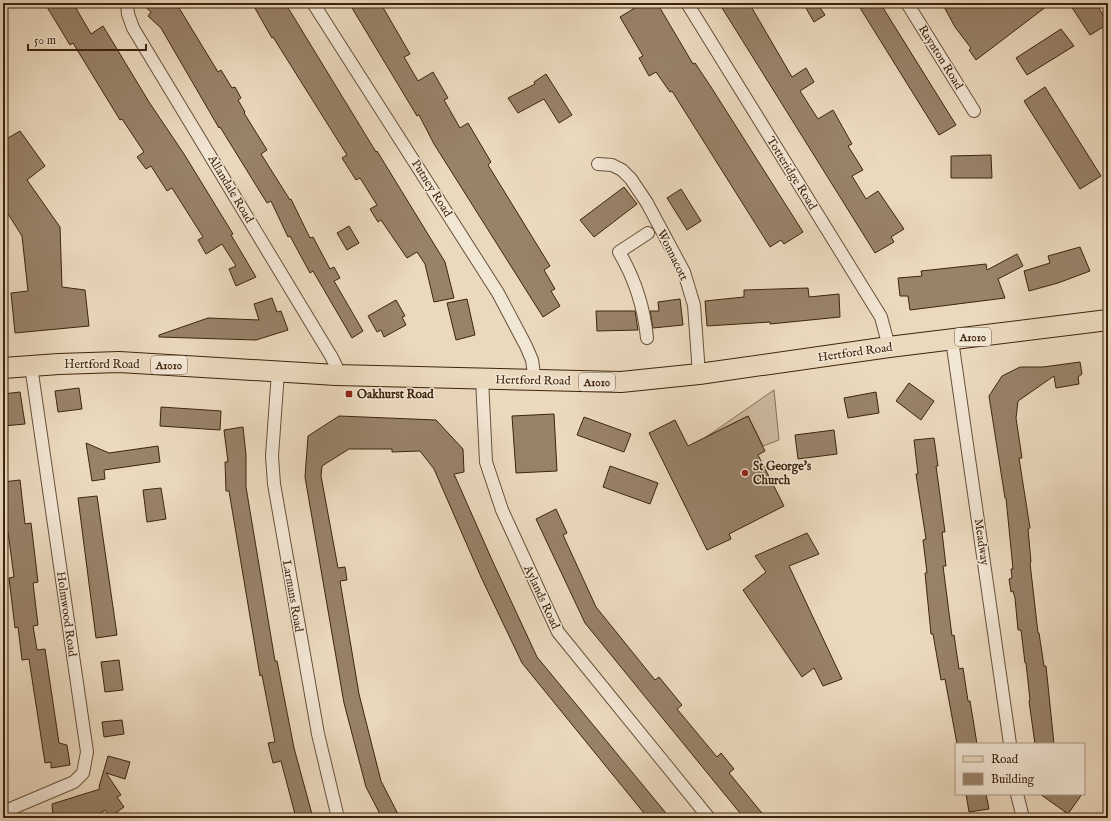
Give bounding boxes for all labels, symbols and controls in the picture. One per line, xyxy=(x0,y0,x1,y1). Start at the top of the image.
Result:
street label: Raynton Road xyxy=(915,22,967,93)
scale bar xyxy=(28,26,146,52)
text: 50 m xyxy=(34,33,56,48)
street label: Totteridge Road xyxy=(763,134,820,213)
street label: Allandale Road xyxy=(204,152,257,226)
street label: Putney Road xyxy=(408,157,455,220)
street label: Wonnacott xyxy=(654,227,691,283)
road number: A1010 xyxy=(955,328,991,346)
street label: Hertford Road xyxy=(817,340,894,365)
road number: A1010 xyxy=(151,356,187,374)
street label: Hertford Road xyxy=(64,357,140,372)
street label: Hertford Road xyxy=(495,372,571,389)
road number: A1010 xyxy=(579,373,615,391)
place label: Oakhurst Road xyxy=(357,387,434,402)
marker: Oakhurst Road xyxy=(344,389,354,399)
place label: St George's Church xyxy=(753,459,812,488)
marker: St George's Church xyxy=(740,468,750,478)
street label: Meadway xyxy=(971,518,992,566)
street label: Larmans Road xyxy=(279,559,306,634)
street label: Aylands Road xyxy=(520,562,563,632)
street label: Holmwood Road xyxy=(53,571,80,658)
legend xyxy=(955,743,1085,795)
text: Road xyxy=(991,752,1019,767)
text: Building xyxy=(991,772,1035,787)

